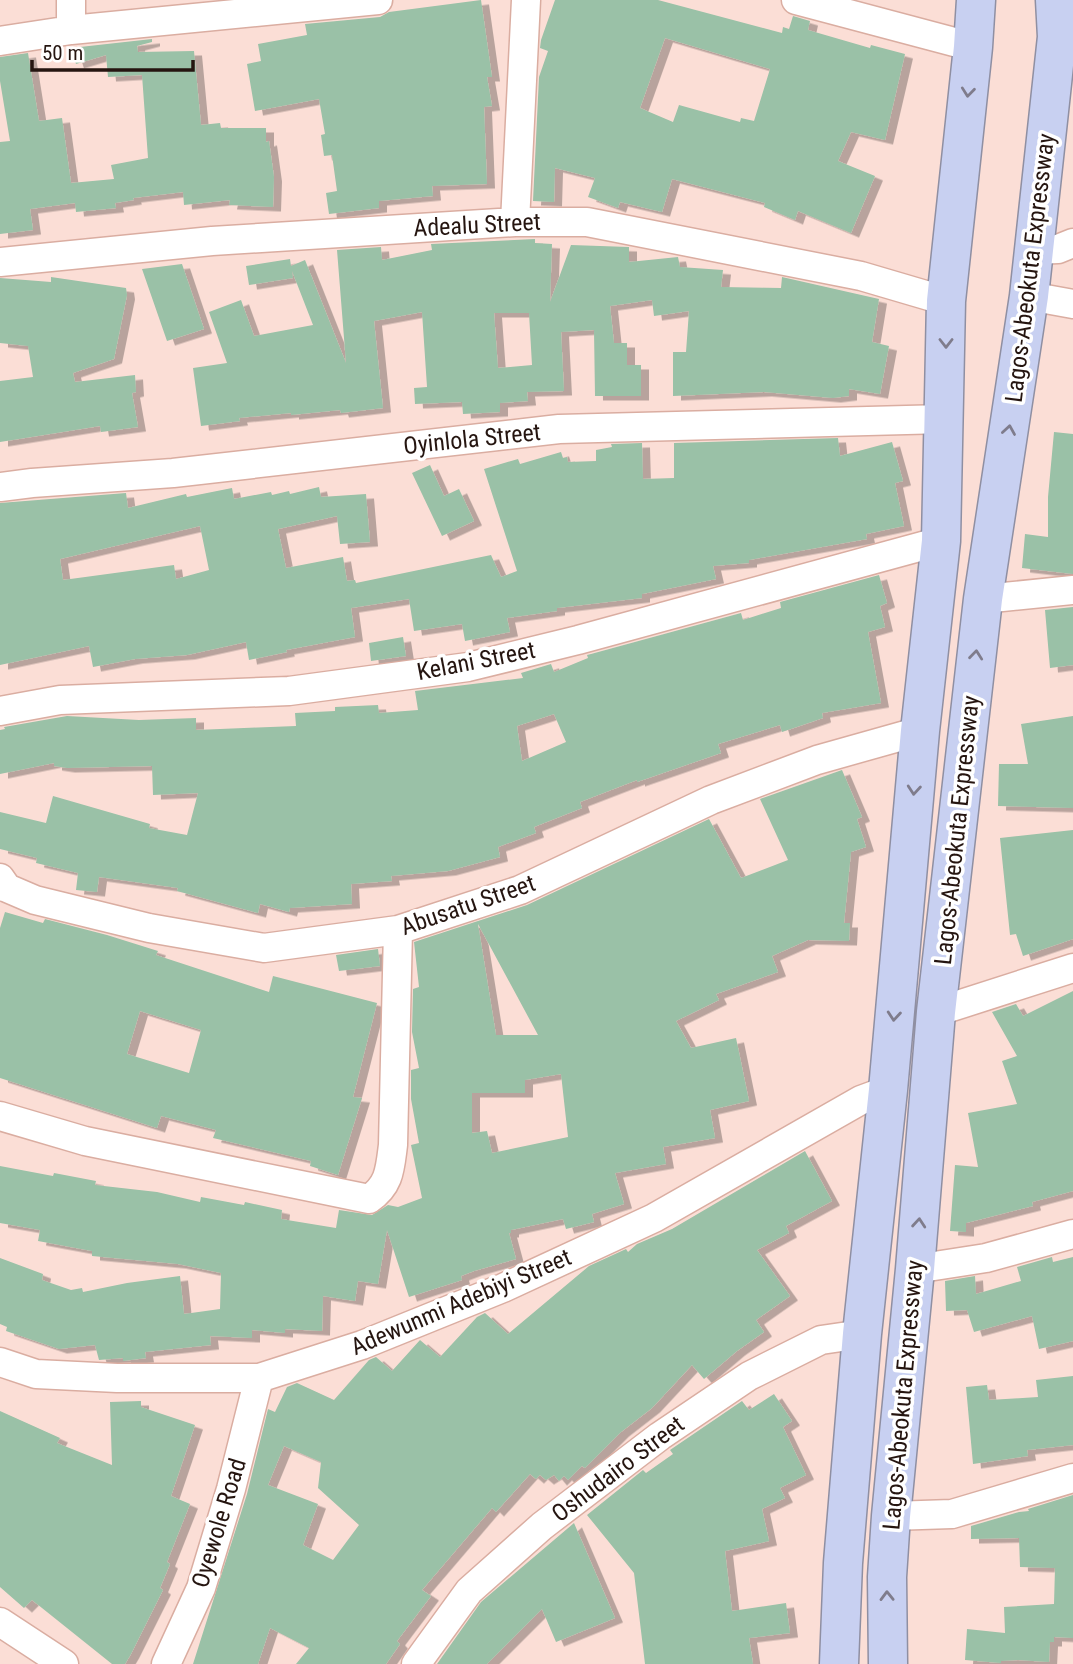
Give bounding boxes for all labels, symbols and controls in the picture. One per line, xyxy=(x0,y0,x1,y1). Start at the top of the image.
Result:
scale bar xyxy=(32,28,192,72)
text: 50 m xyxy=(42,41,83,65)
one-way arrow xyxy=(961,87,976,98)
street label: Lagos-Abeokuta Expressway xyxy=(1000,132,1060,404)
street label: Adealu Street xyxy=(413,208,541,242)
one-way arrow xyxy=(938,338,954,349)
street label: Oyinlola Street xyxy=(402,418,542,460)
one-way arrow xyxy=(1001,424,1016,436)
street label: Kelani Street xyxy=(414,636,538,686)
one-way arrow xyxy=(969,649,984,661)
street label: Lagos-Abeokuta Expressway xyxy=(929,694,985,966)
one-way arrow xyxy=(907,785,922,796)
street label: Abusatu Street xyxy=(397,869,539,941)
one-way arrow xyxy=(887,1011,902,1022)
one-way arrow xyxy=(911,1217,926,1228)
street label: Adewunmi Adebiyi Street xyxy=(347,1243,575,1361)
street label: Lagos-Abeokuta Expressway xyxy=(877,1259,929,1531)
street label: Oshudairo Street xyxy=(546,1410,690,1528)
street label: Oyewole Road xyxy=(186,1455,252,1591)
one-way arrow xyxy=(879,1590,895,1601)

